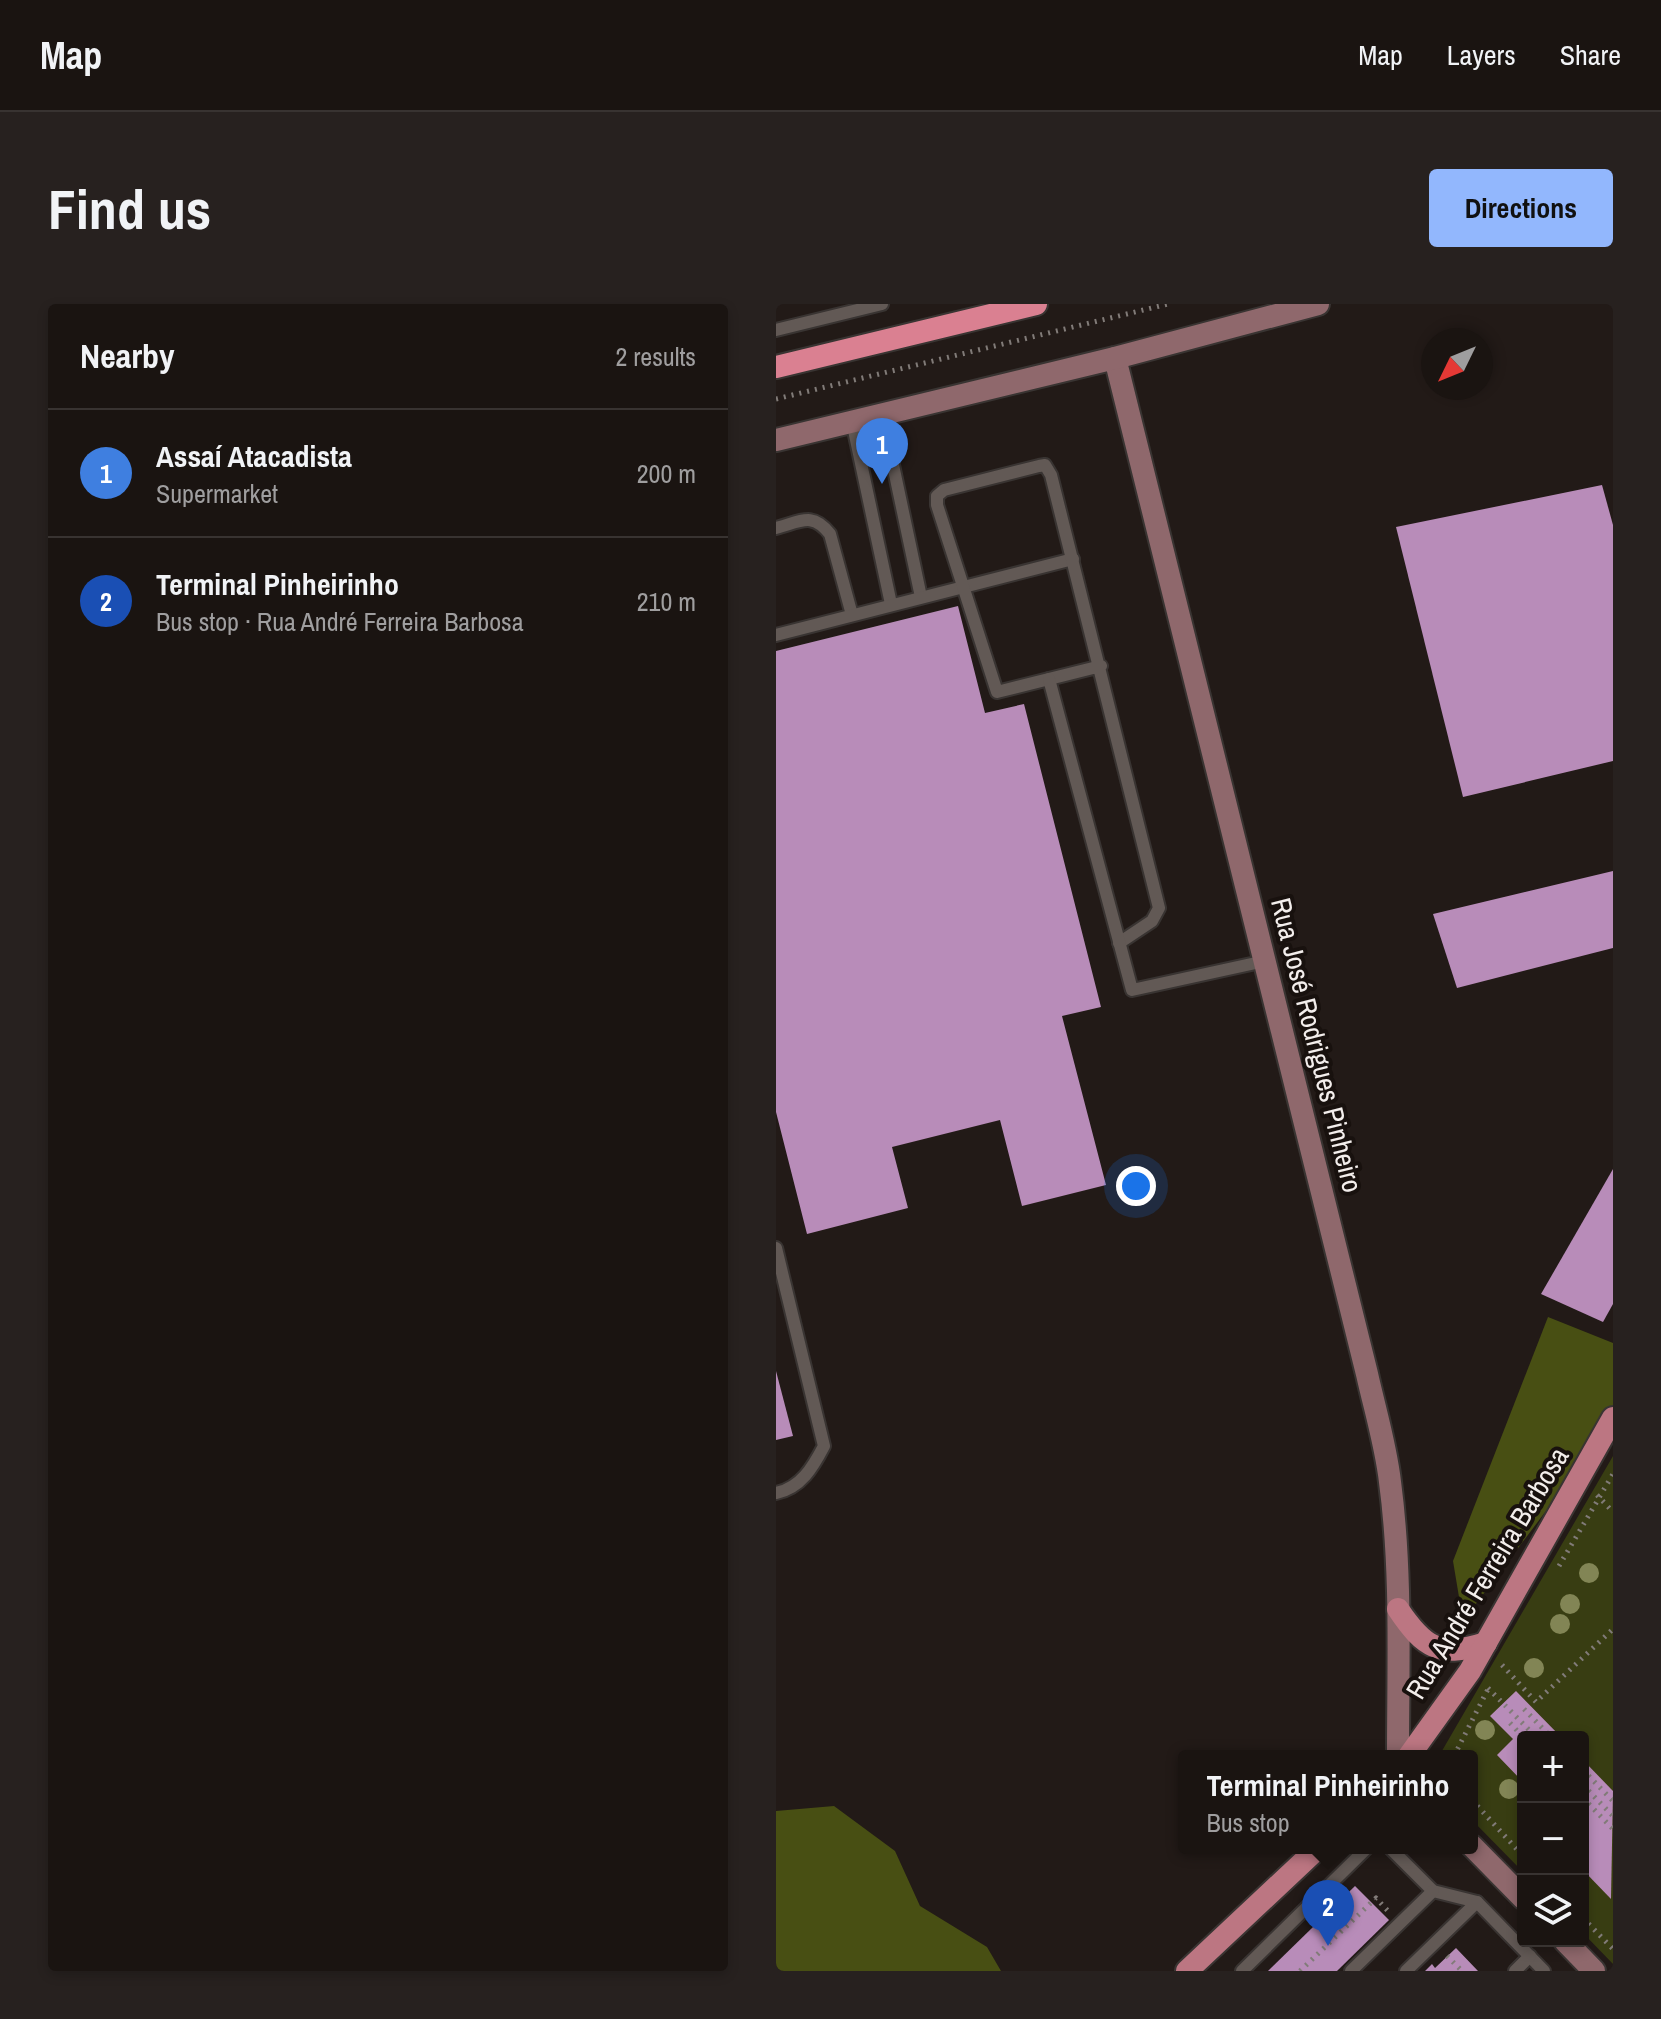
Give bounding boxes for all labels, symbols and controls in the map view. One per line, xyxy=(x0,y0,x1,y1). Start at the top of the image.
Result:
text: Map xyxy=(40,30,102,81)
text: Map xyxy=(1358,36,1403,74)
text: Layers xyxy=(1447,36,1516,74)
text: Share xyxy=(1560,36,1621,74)
button: Directions xyxy=(1429,169,1613,247)
text: Find us xyxy=(48,171,211,246)
north arrow xyxy=(1421,328,1493,400)
text: Nearby xyxy=(80,333,175,379)
text: 2 results xyxy=(615,339,696,374)
pin: 1 xyxy=(856,418,908,484)
text: Assaí Atacadista xyxy=(156,436,352,476)
text: 1 xyxy=(100,456,112,491)
text: 200 m xyxy=(637,456,696,491)
text: Supermarket xyxy=(156,476,278,511)
text: Terminal Pinheirinho xyxy=(156,564,399,604)
text: 2 xyxy=(100,584,112,619)
text: 210 m xyxy=(637,584,696,619)
text: Bus stop · Rua André Ferreira Barbosa xyxy=(156,604,524,639)
street label: Rua José Rodrigues Pinheiro xyxy=(1262,894,1372,1196)
your location xyxy=(1116,1166,1156,1206)
street label: Rua André Ferreira Barbosa xyxy=(1397,1440,1577,1706)
map controls xyxy=(1517,1731,1589,1947)
button: + xyxy=(1517,1731,1589,1803)
popup xyxy=(1178,1750,1478,1854)
text: Terminal Pinheirinho xyxy=(1207,1765,1449,1805)
button: − xyxy=(1517,1803,1589,1875)
text: Bus stop xyxy=(1207,1805,1290,1840)
button: layers xyxy=(1517,1875,1589,1947)
pin: 2 xyxy=(1302,1880,1354,1946)

